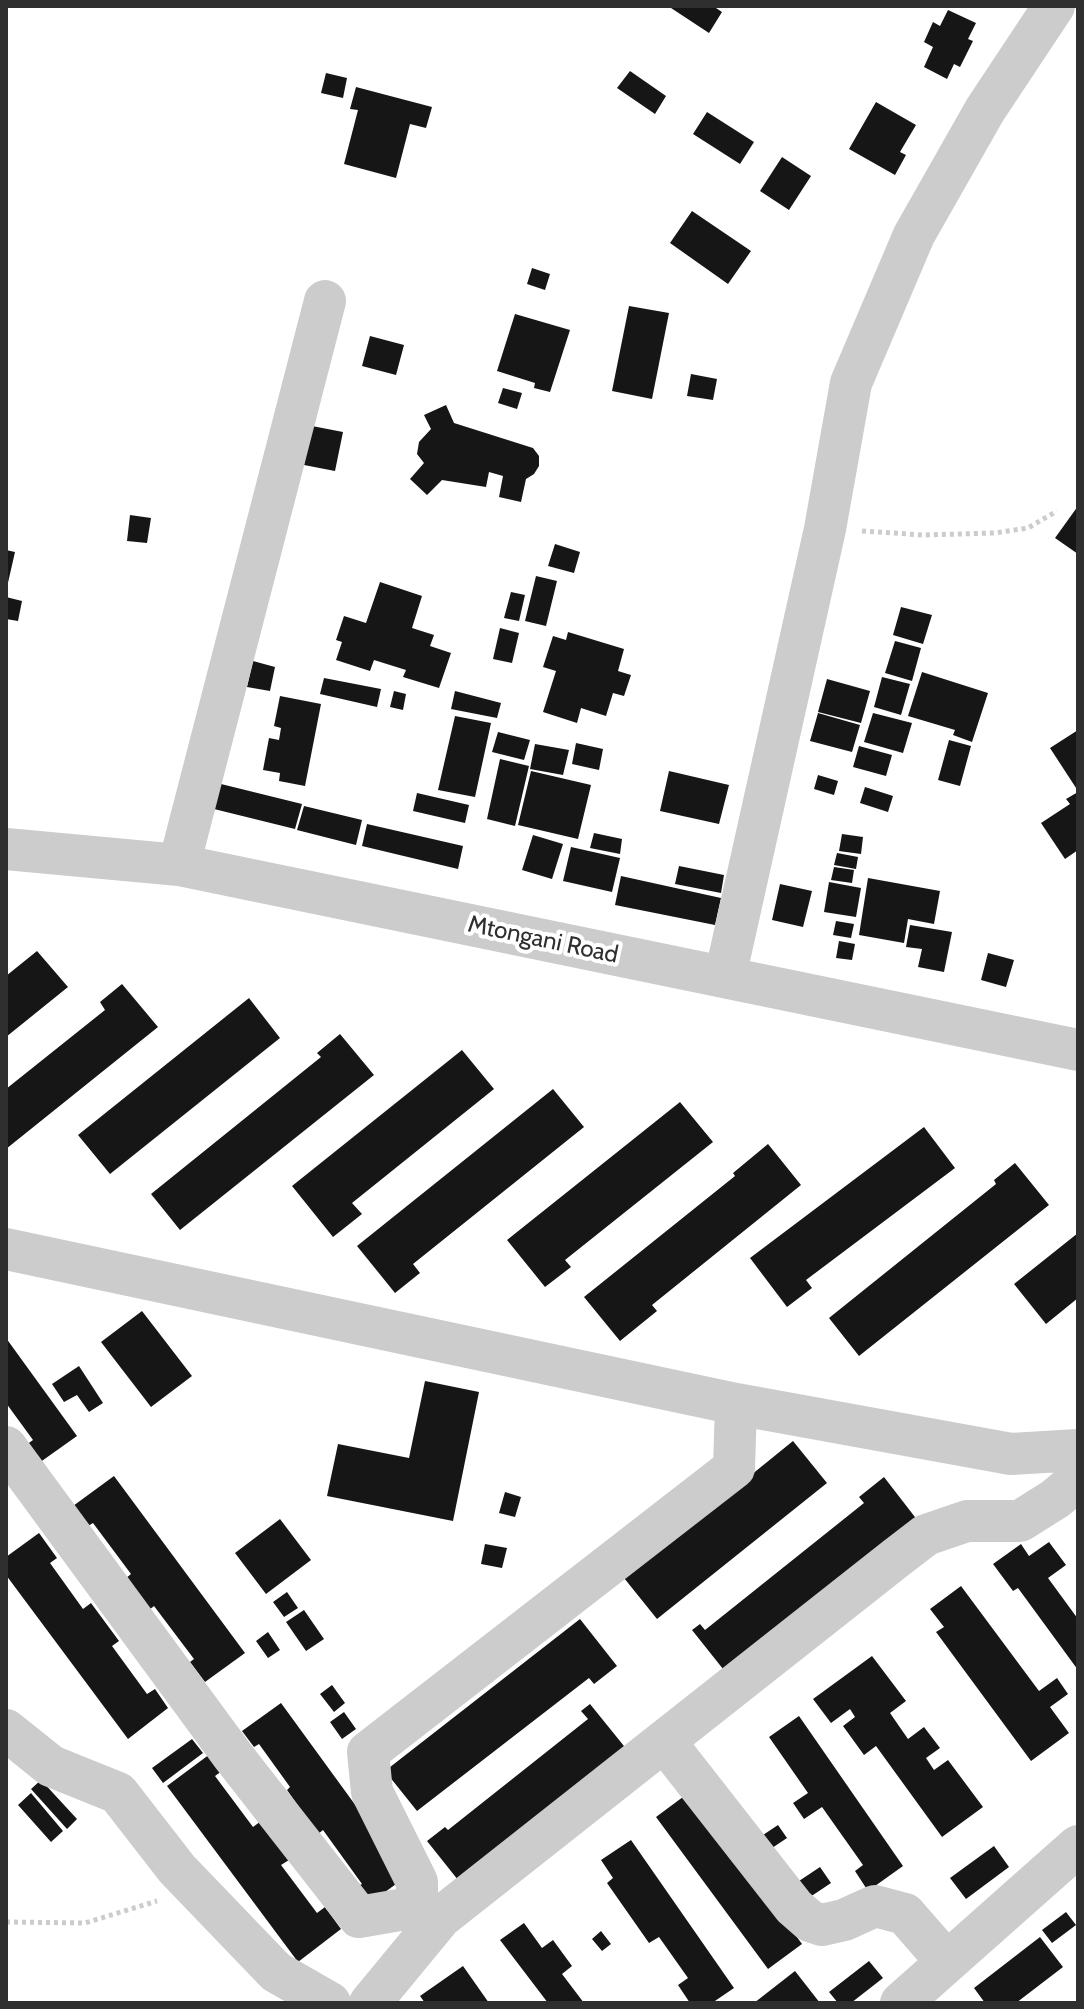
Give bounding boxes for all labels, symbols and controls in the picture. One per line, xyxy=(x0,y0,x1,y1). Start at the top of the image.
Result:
street label: Mtongani Road xyxy=(465,910,621,970)

